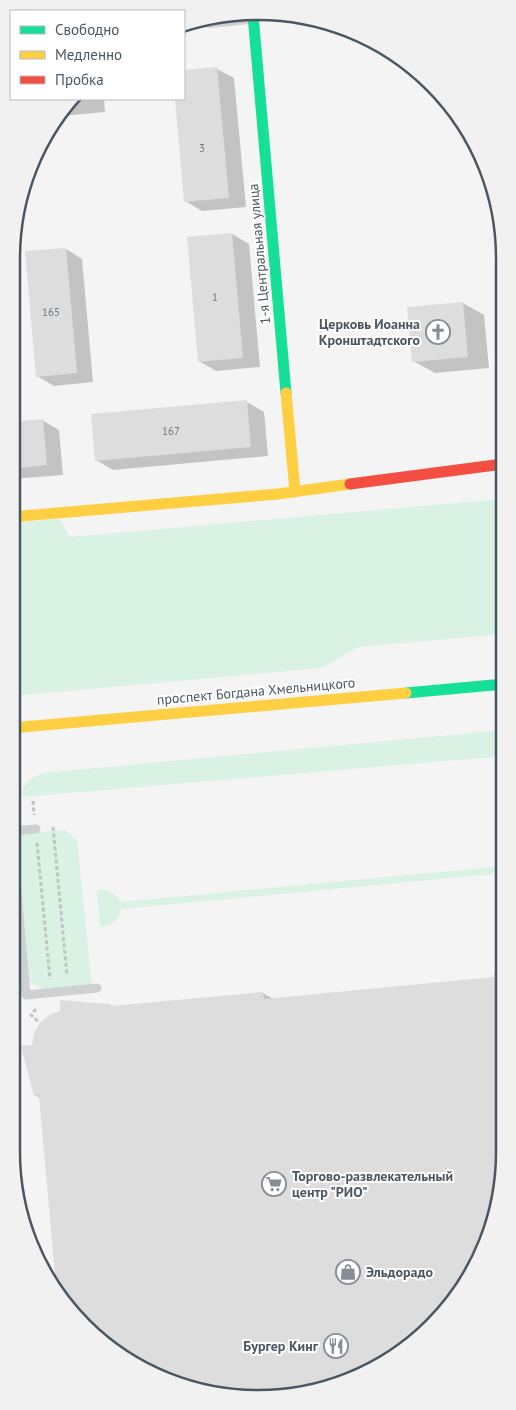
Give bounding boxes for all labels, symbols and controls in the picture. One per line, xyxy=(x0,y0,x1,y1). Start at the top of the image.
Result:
legend xyxy=(10,10,185,100)
text: Свободно xyxy=(55,20,119,39)
text: Медленно xyxy=(55,45,122,64)
text: Пробка xyxy=(55,70,104,89)
house number: 3 xyxy=(199,141,205,155)
street label: 1-я Центральная улица xyxy=(244,183,274,325)
house number: 1 xyxy=(212,290,218,304)
house number: 165 xyxy=(42,305,60,319)
place label: Церковь Иоанна Кронштадтского xyxy=(319,315,420,349)
church icon: Церковь Иоанна Кронштадтского xyxy=(425,319,451,345)
house number: 167 xyxy=(162,424,180,438)
street label: проспект Богдана Хмельницкого xyxy=(156,673,356,709)
place label: Торгово-развлекательный центр "РИО" xyxy=(292,1167,453,1201)
supermarket icon: Торгово-развлекательный центр "РИО" xyxy=(261,1171,287,1197)
shop icon: Эльдорадо xyxy=(335,1259,361,1285)
place label: Эльдорадо xyxy=(366,1263,433,1281)
restaurant icon: Бургер Кинг xyxy=(323,1333,349,1359)
place label: Бургер Кинг xyxy=(243,1337,319,1355)

